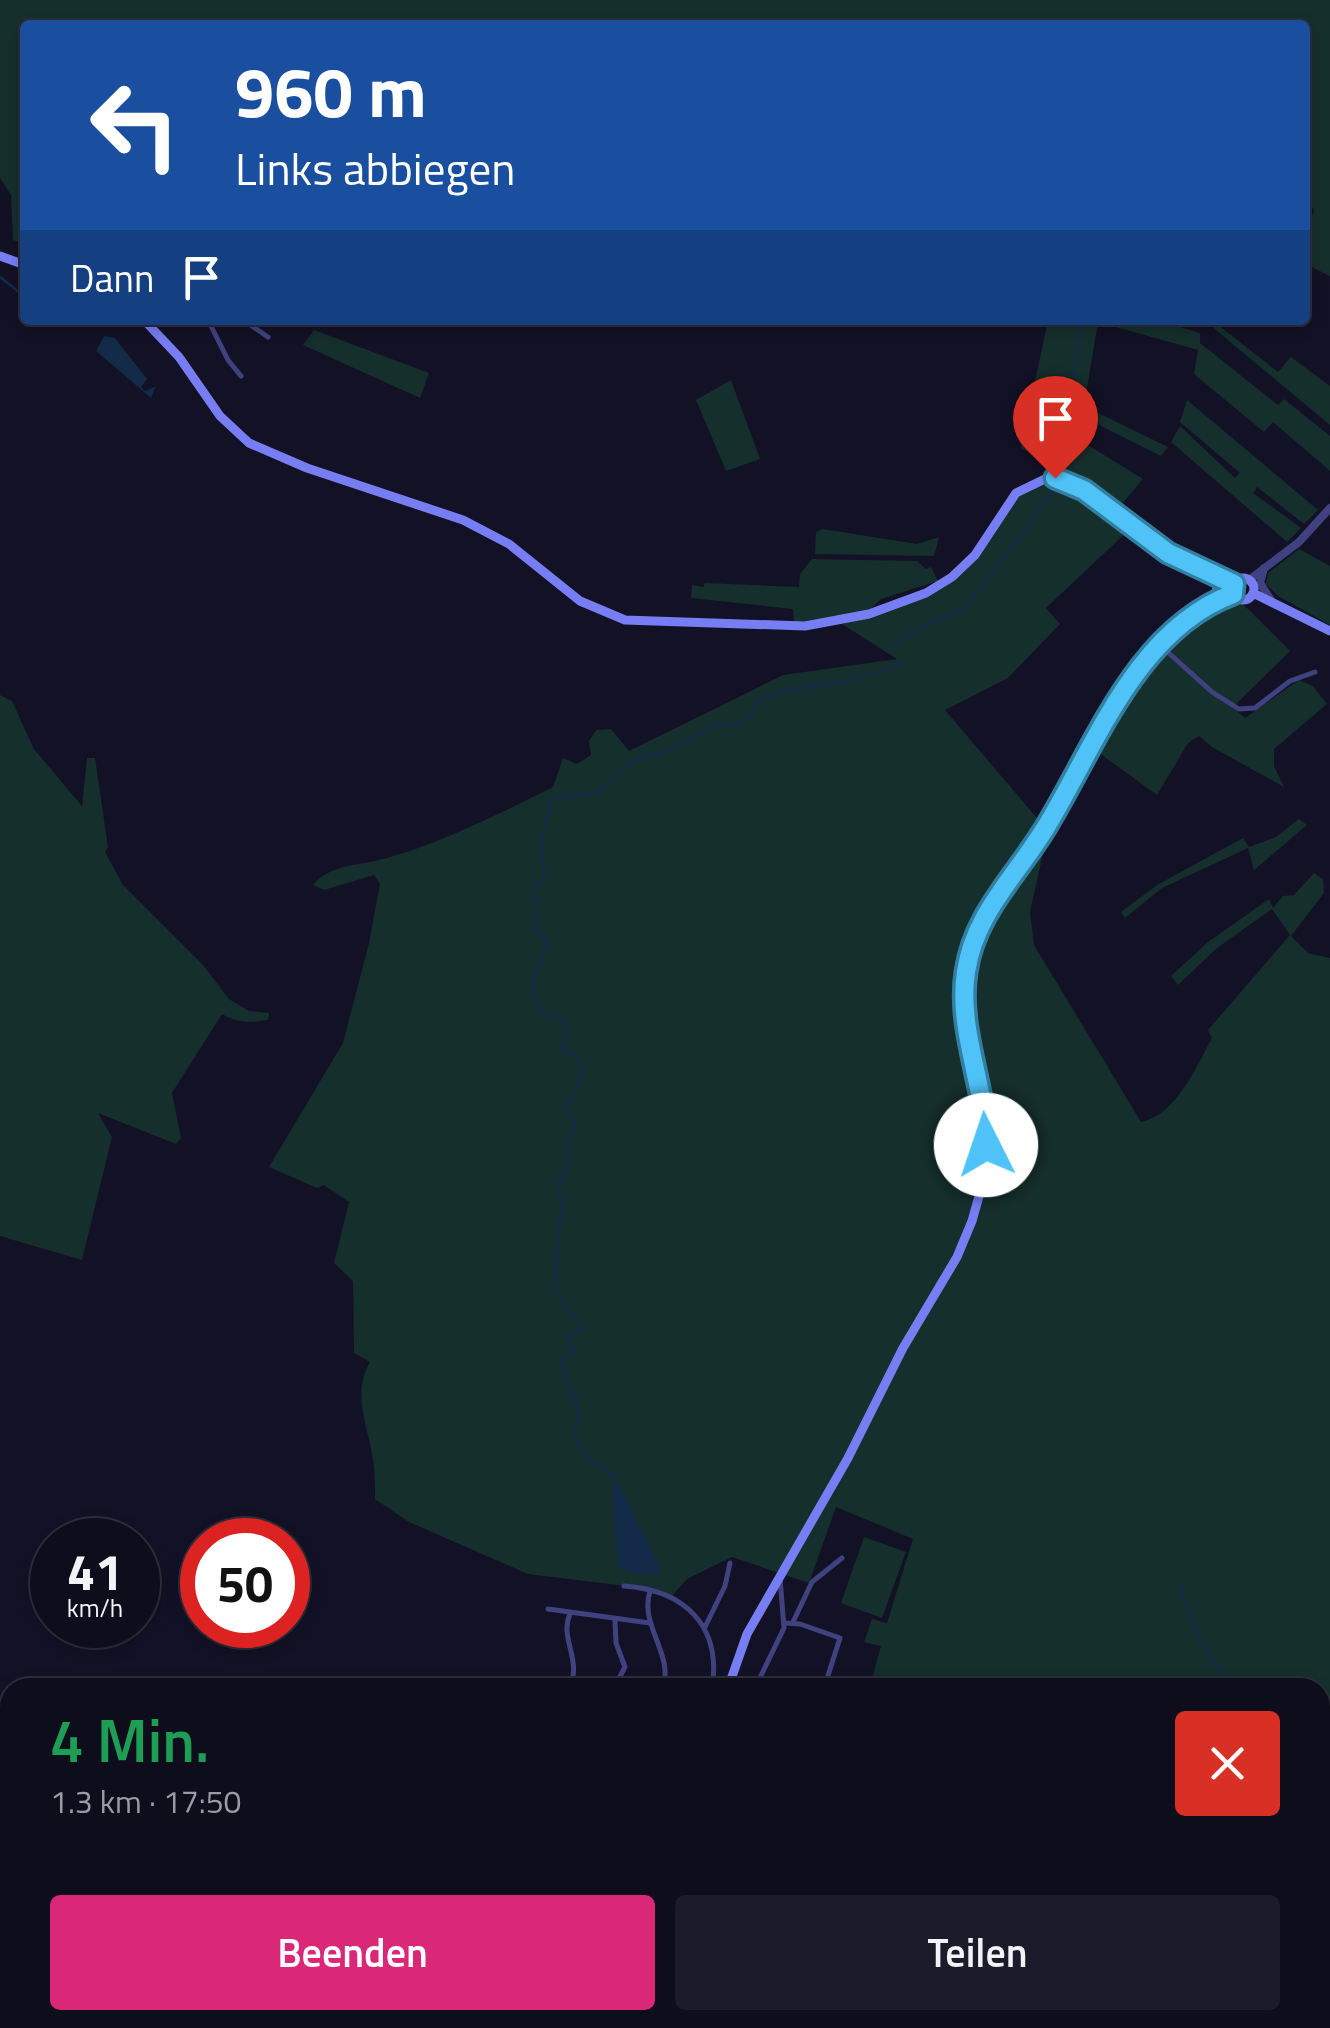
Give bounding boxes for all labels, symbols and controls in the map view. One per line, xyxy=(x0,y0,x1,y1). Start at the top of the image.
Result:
text: 960 m xyxy=(235,38,427,144)
icon: left xyxy=(70,60,200,190)
text: Links abbiegen xyxy=(235,134,515,202)
text: Dann xyxy=(70,249,154,307)
icon: arrive xyxy=(174,250,229,305)
pin xyxy=(1013,376,1098,479)
icon: arrive xyxy=(1028,391,1083,446)
position arrow xyxy=(934,1093,1038,1197)
speed limit sign: 50 xyxy=(180,1518,310,1648)
text: 41 xyxy=(67,1533,123,1609)
text: km/h xyxy=(67,1589,123,1627)
text: 4 Min. xyxy=(50,1694,209,1785)
button: close xyxy=(1175,1711,1280,1816)
text: 1.3 km · 17:50 xyxy=(50,1777,242,1825)
button: Beenden xyxy=(50,1895,655,2010)
button: Teilen xyxy=(675,1895,1280,2010)

